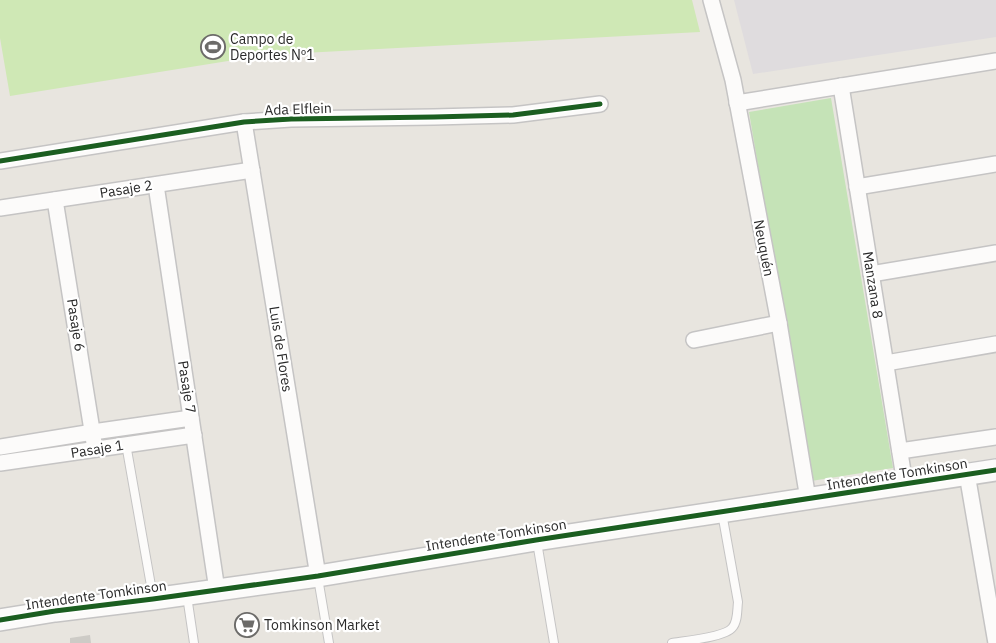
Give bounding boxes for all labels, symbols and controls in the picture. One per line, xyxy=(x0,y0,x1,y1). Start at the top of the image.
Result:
place label: Campo de Deportes Nº1 xyxy=(230,30,315,64)
sports icon: Campo de Deportes Nº1 xyxy=(200,34,226,60)
street label: Ada Elflein xyxy=(264,99,332,119)
street label: Pasaje 2 xyxy=(98,176,154,202)
street label: Neuquén xyxy=(750,218,778,278)
street label: Manzana 8 xyxy=(859,250,887,320)
street label: Pasaje 6 xyxy=(63,297,89,353)
street label: Luis de Flores xyxy=(265,305,297,393)
street label: Pasaje 7 xyxy=(174,359,200,415)
street label: Pasaje 1 xyxy=(69,436,125,462)
street label: Intendente Tomkinson xyxy=(825,454,969,494)
street label: Intendente Tomkinson xyxy=(424,515,568,555)
street label: Intendente Tomkinson xyxy=(24,576,168,614)
supermarket icon: Tomkinson Market xyxy=(234,612,260,638)
place label: Tomkinson Market xyxy=(264,616,380,634)

